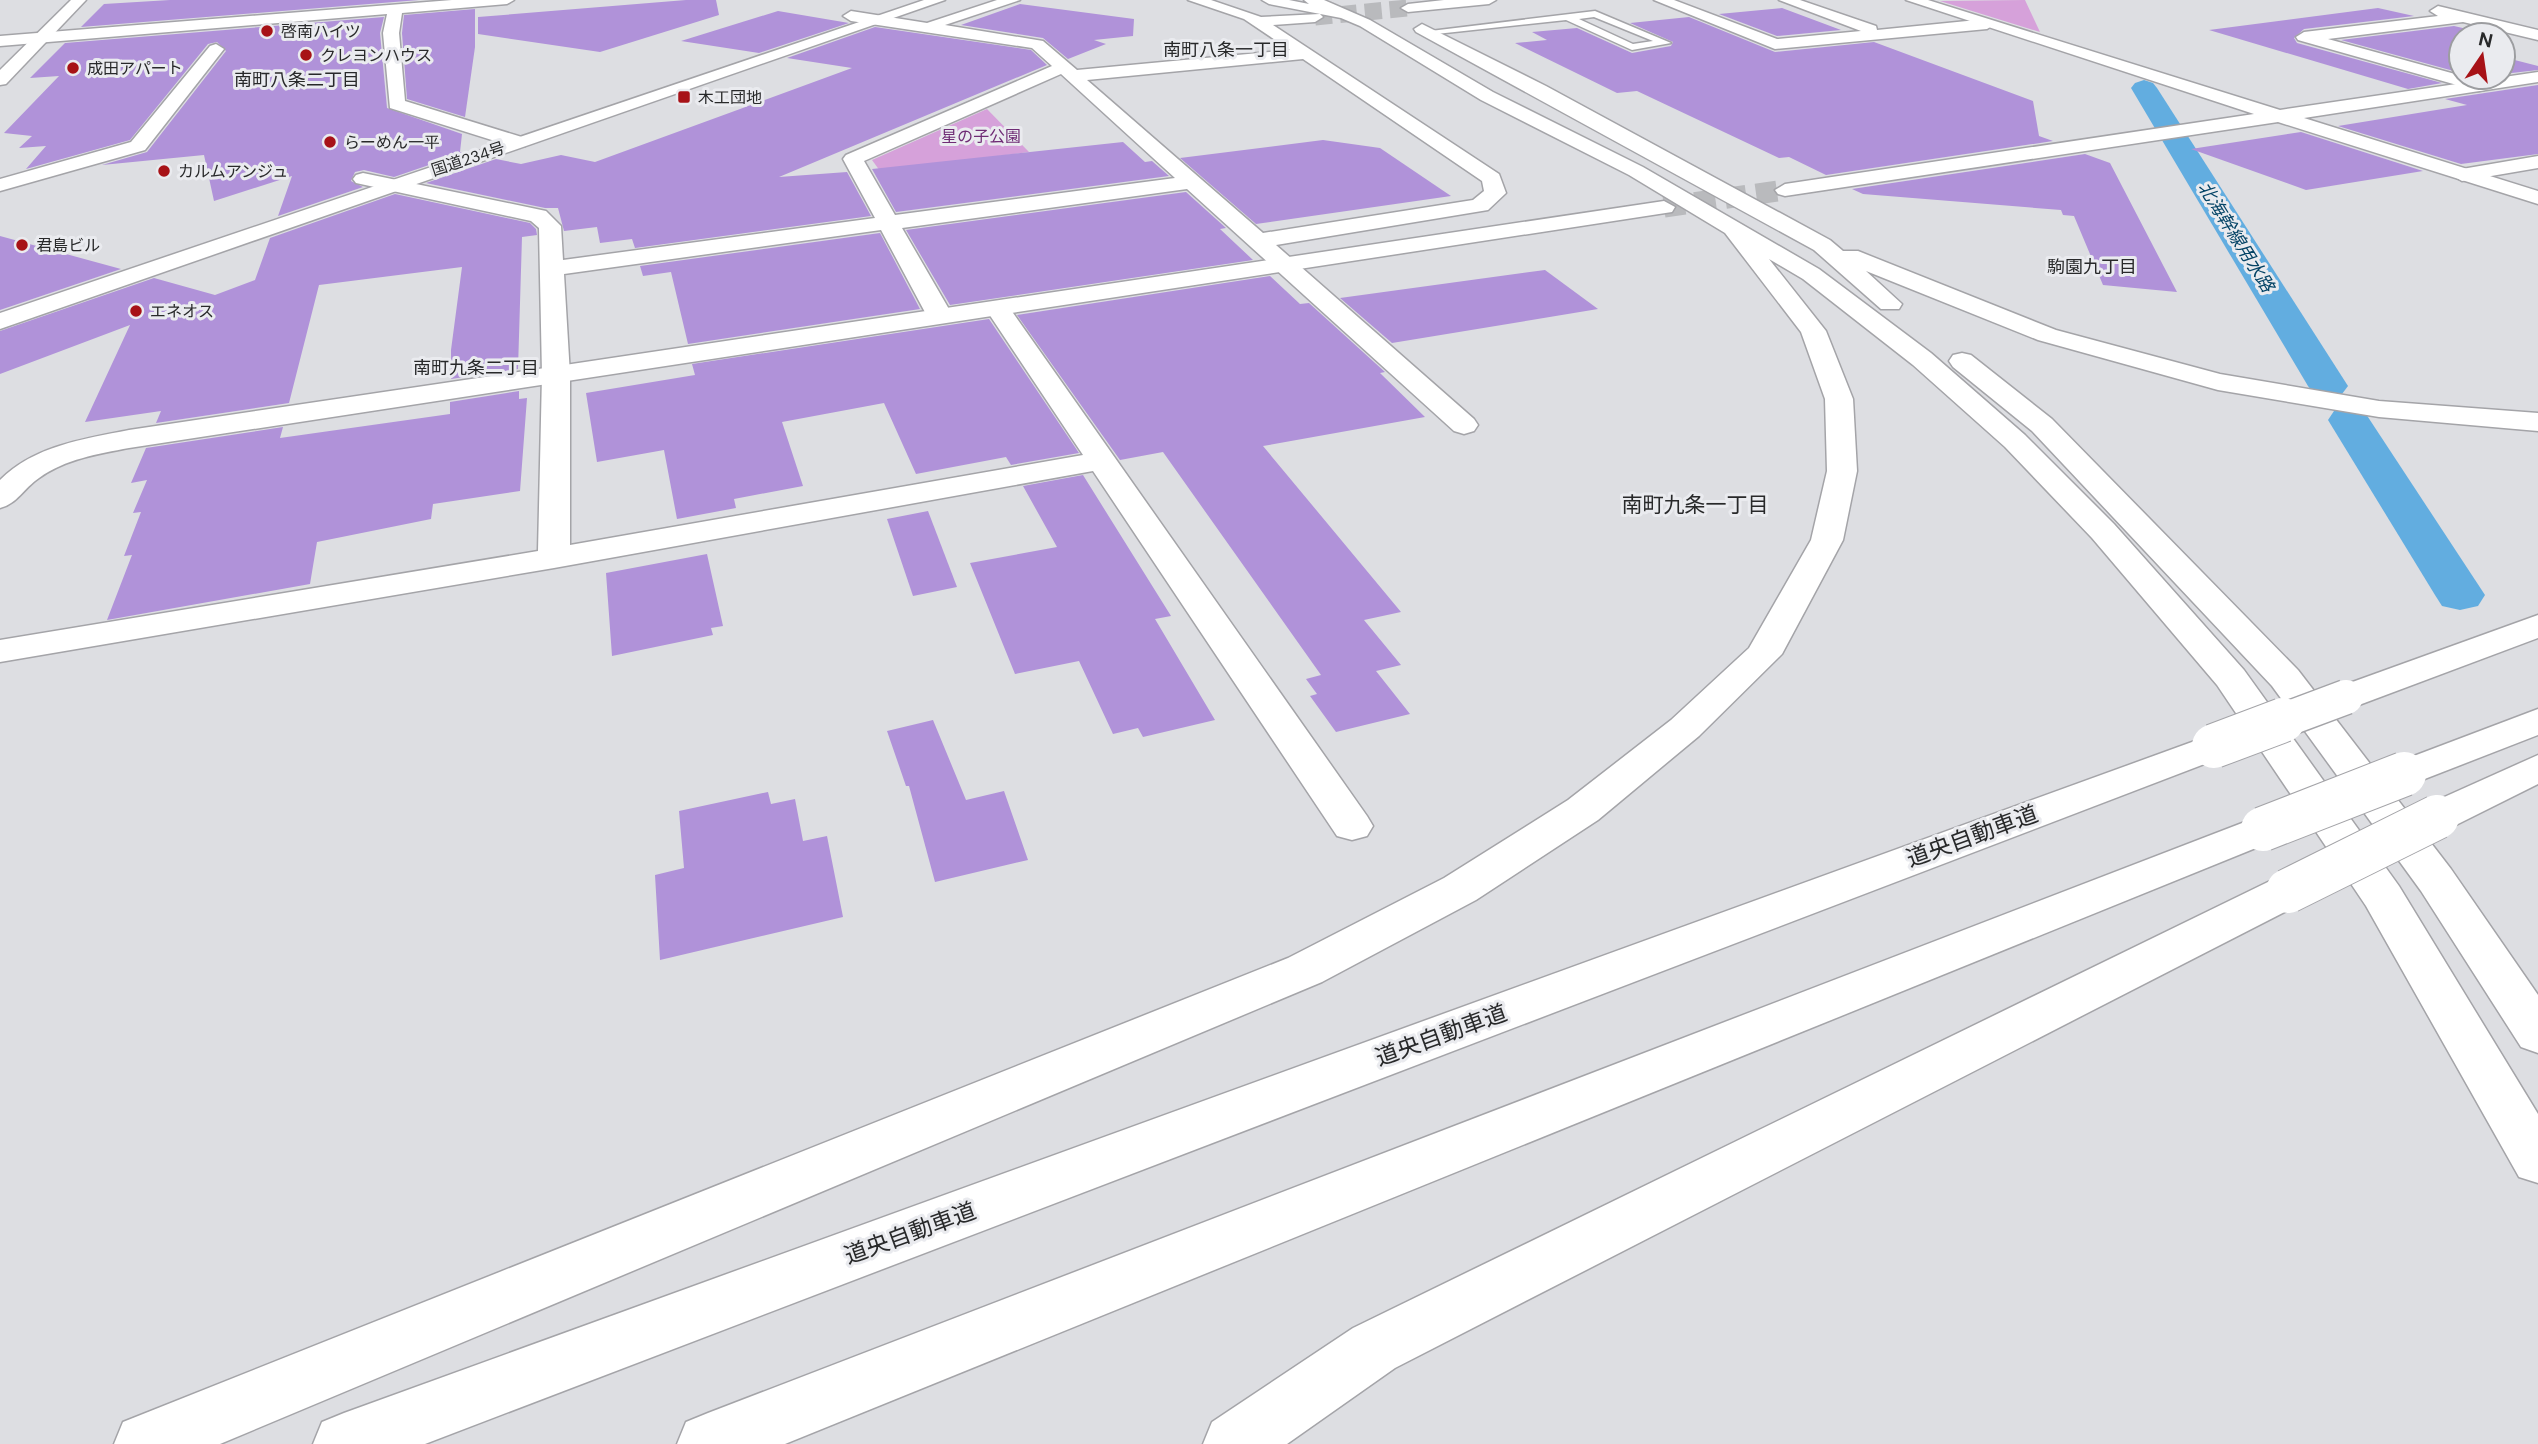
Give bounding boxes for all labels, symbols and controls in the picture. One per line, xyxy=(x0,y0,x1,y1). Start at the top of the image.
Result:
place label: 啓南ハイツ xyxy=(281,21,361,42)
north arrow xyxy=(2447,21,2517,91)
marker: 啓南ハイツ xyxy=(259,23,275,39)
text: N xyxy=(2476,26,2495,54)
district label: 南町八条一丁目 xyxy=(1163,38,1289,62)
place label: クレヨンハウス xyxy=(320,45,432,66)
marker: クレヨンハウス xyxy=(298,47,314,63)
place label: 成田アパート xyxy=(87,58,183,79)
marker: 成田アパート xyxy=(65,60,81,76)
district label: 南町八条二丁目 xyxy=(234,68,360,92)
place label: 木工団地 xyxy=(698,87,762,108)
marker: 木工団地 xyxy=(676,89,692,105)
park label: 星の子公園 xyxy=(941,126,1021,147)
place label: らーめん一平 xyxy=(344,132,440,153)
marker: らーめん一平 xyxy=(322,134,338,150)
street label: 国道234号 xyxy=(428,137,508,181)
place label: カルムアンジュ xyxy=(178,161,288,182)
marker: カルムアンジュ xyxy=(156,163,172,179)
water label: 北海幹線用水路 xyxy=(2192,177,2281,298)
place label: 君島ビル xyxy=(36,235,100,256)
marker: 君島ビル xyxy=(14,237,30,253)
district label: 駒園九丁目 xyxy=(2047,255,2137,279)
place label: エネオス xyxy=(150,301,214,322)
marker: エネオス xyxy=(128,303,144,319)
district label: 南町九条二丁目 xyxy=(413,356,539,380)
district label: 南町九条一丁目 xyxy=(1622,491,1769,519)
street label: 道央自動車道 xyxy=(1902,798,2042,874)
street label: 道央自動車道 xyxy=(1371,997,1511,1073)
street label: 道央自動車道 xyxy=(840,1195,980,1271)

